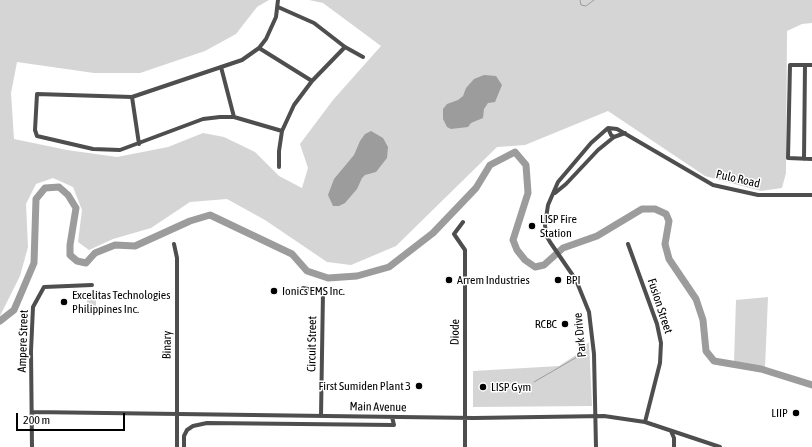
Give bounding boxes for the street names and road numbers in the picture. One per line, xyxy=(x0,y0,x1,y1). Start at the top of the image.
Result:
street label: Pulo Road xyxy=(714,167,762,191)
street label: Fusion Street xyxy=(644,277,676,335)
street label: Ampere Street xyxy=(15,309,31,373)
street label: Park Drive xyxy=(570,312,590,358)
street label: Circuit Street xyxy=(304,316,320,372)
street label: Diode xyxy=(448,319,462,345)
street label: Binary xyxy=(160,331,174,359)
street label: Main Avenue xyxy=(349,399,407,415)

